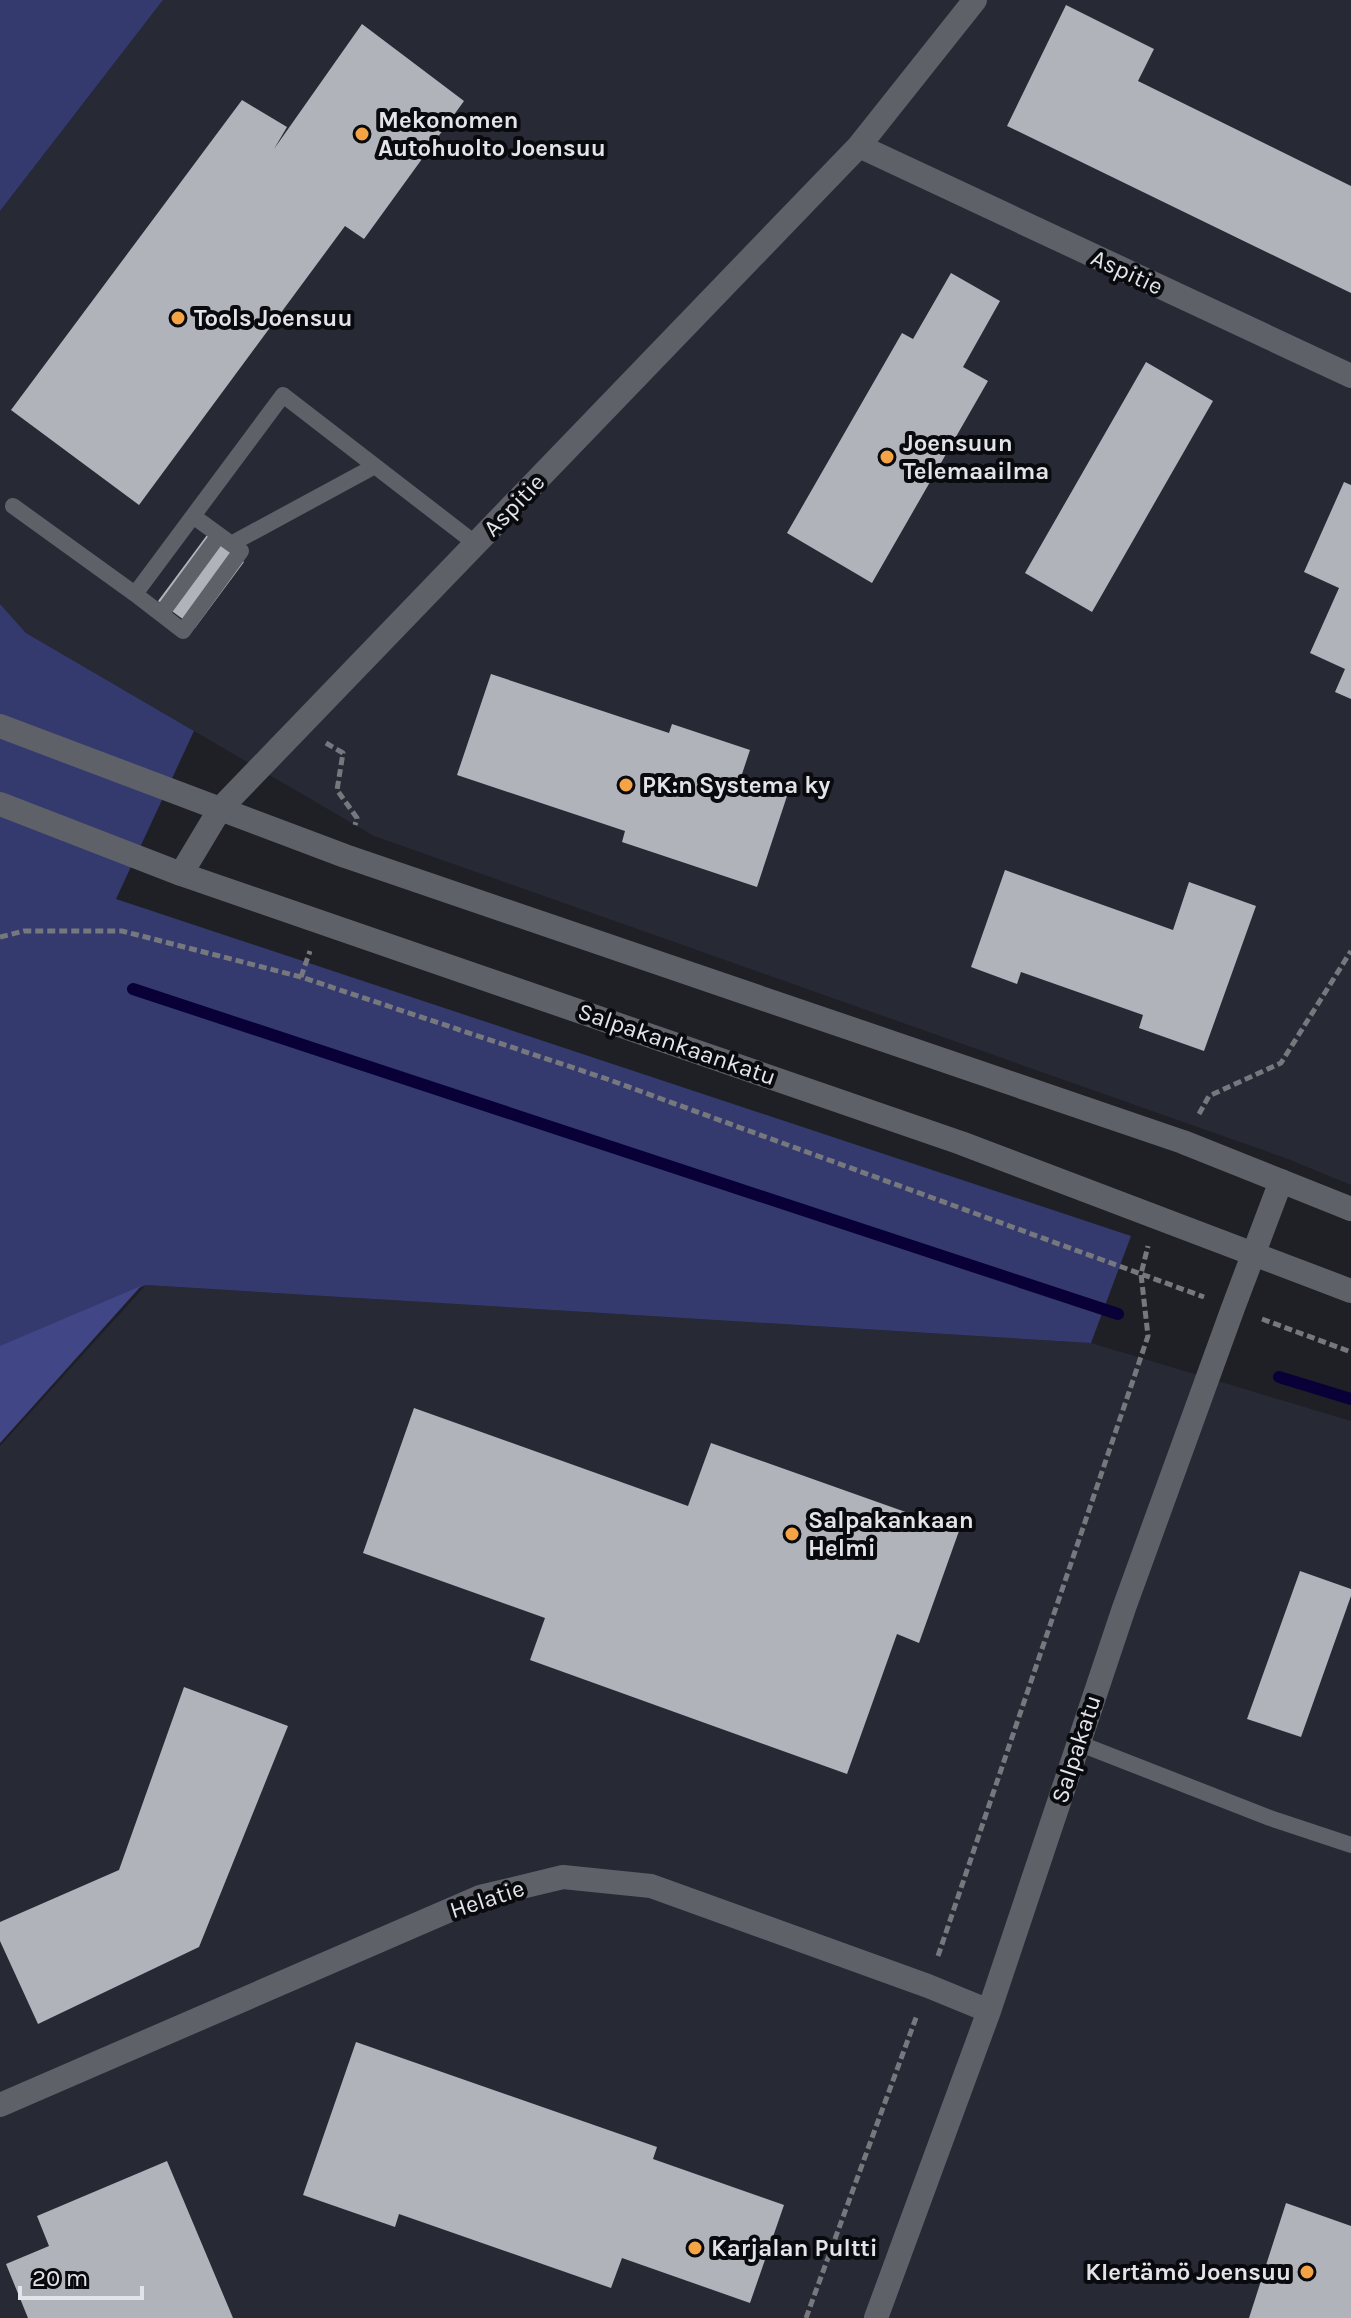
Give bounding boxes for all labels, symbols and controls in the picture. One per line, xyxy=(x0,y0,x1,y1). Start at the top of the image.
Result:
place label: Mekonomen Autohuolto Joensuu xyxy=(378,106,606,162)
marker: Mekonomen Autohuolto Joensuu xyxy=(353,125,371,143)
street label: Aspitie xyxy=(1087,243,1167,301)
place label: Tools Joensuu xyxy=(194,304,352,332)
marker: Tools Joensuu xyxy=(169,309,187,327)
place label: Joensuun Telemaailma xyxy=(903,429,1049,485)
marker: Joensuun Telemaailma xyxy=(878,448,896,466)
street label: Aspitie xyxy=(477,468,551,542)
place label: PK:n Systema ky xyxy=(642,771,830,799)
marker: PK:n Systema ky xyxy=(617,776,635,794)
street label: Salpakankaankatu xyxy=(574,997,780,1091)
place label: Salpakankaan Helmi xyxy=(808,1506,974,1562)
marker: Salpakankaan Helmi xyxy=(783,1525,801,1543)
street label: Salpakatu xyxy=(1045,1691,1107,1807)
street label: Helatie xyxy=(446,1874,528,1924)
place label: Karjalan Pultti xyxy=(711,2234,878,2262)
marker: Karjalan Pultti xyxy=(686,2239,704,2257)
scale bar xyxy=(20,2250,142,2300)
place label: KIertämö Joensuu xyxy=(1085,2258,1291,2286)
marker: KIertämö Joensuu xyxy=(1298,2263,1316,2281)
text: 20 m xyxy=(32,2264,88,2292)

